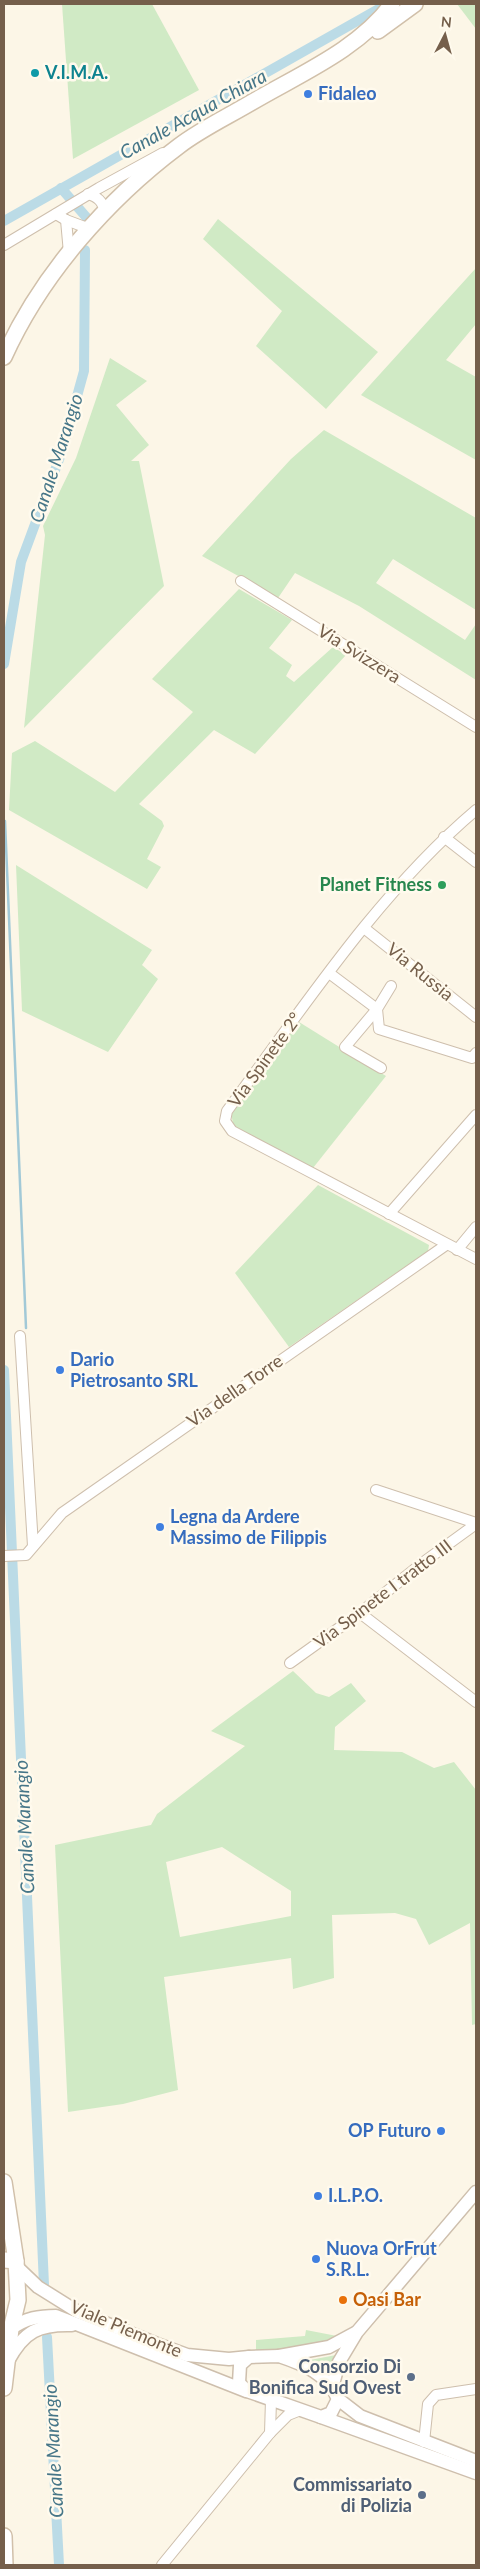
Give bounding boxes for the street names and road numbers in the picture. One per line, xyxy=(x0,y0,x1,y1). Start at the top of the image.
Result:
street label: Via Svizzera xyxy=(314,619,405,687)
street label: Via Russia xyxy=(383,938,459,1005)
street label: Via Spinete 2° xyxy=(222,1008,306,1111)
street label: Via della Torre xyxy=(182,1349,287,1431)
street label: Via Spinete I tratto III xyxy=(309,1534,456,1652)
street label: Viale Piemonte xyxy=(67,2295,186,2361)

